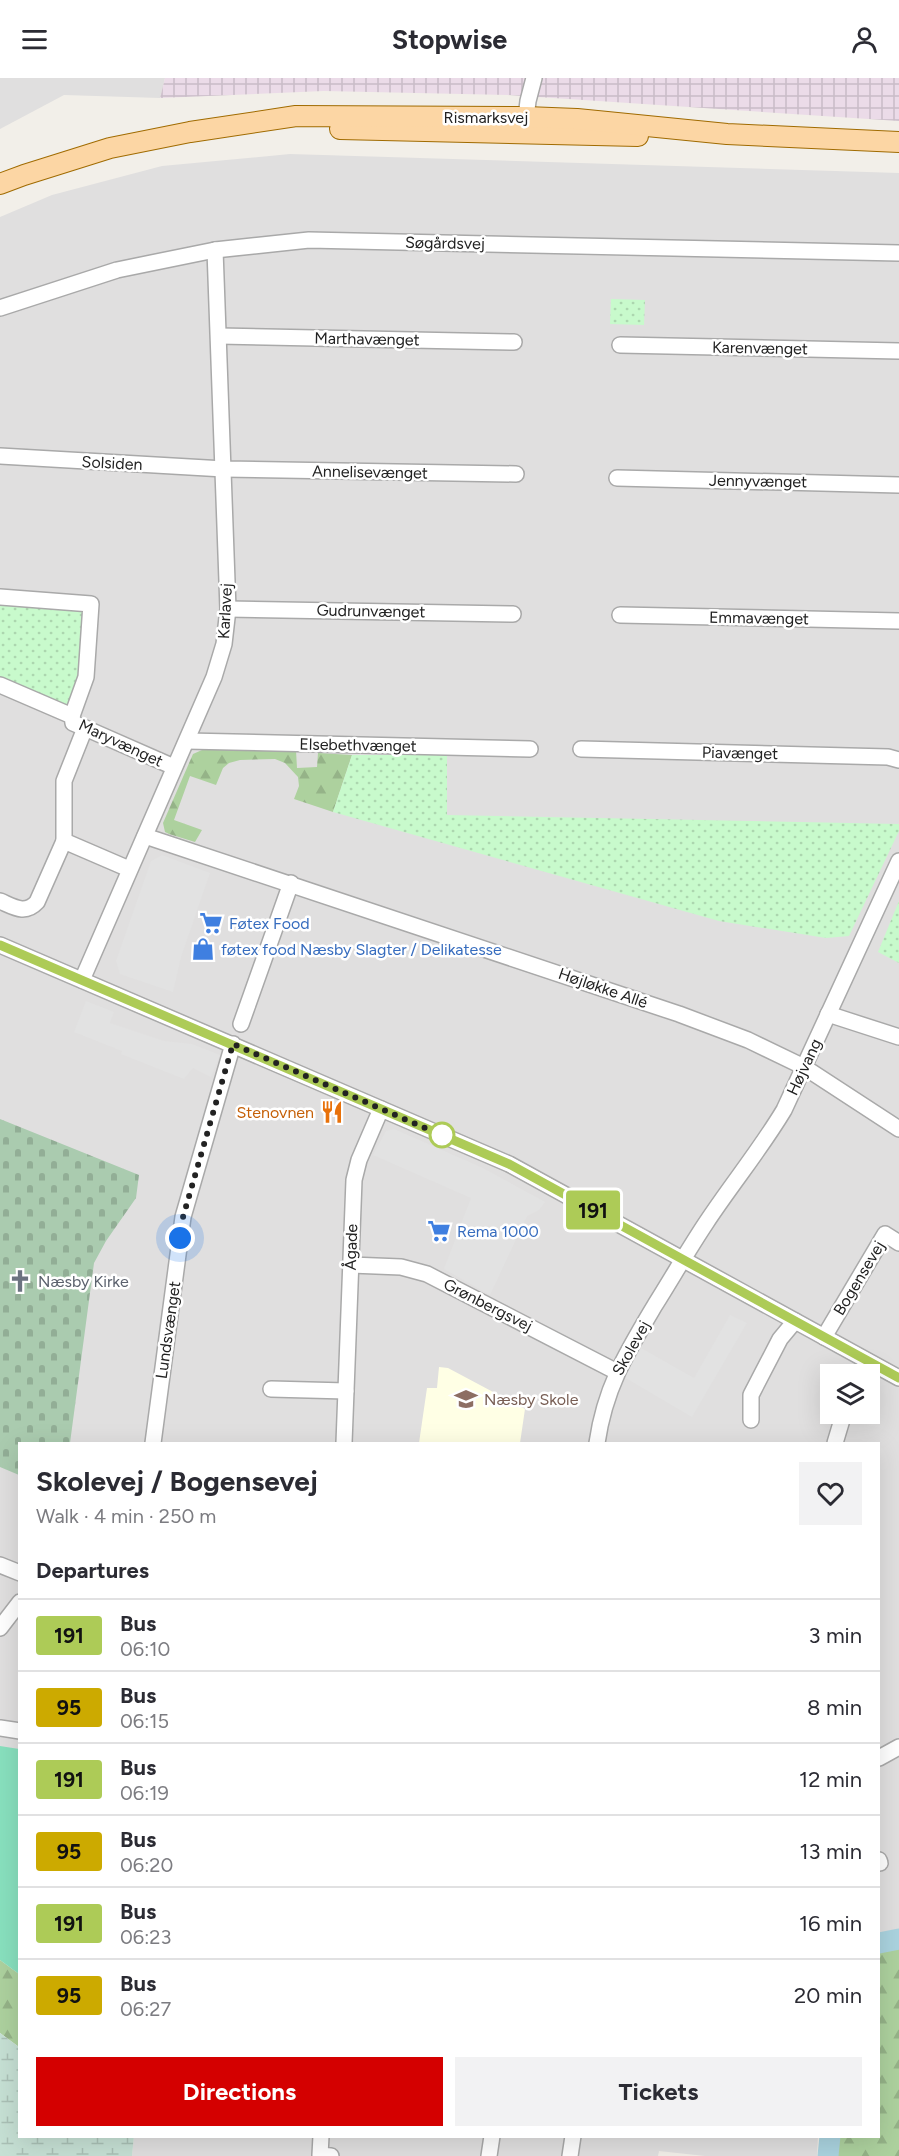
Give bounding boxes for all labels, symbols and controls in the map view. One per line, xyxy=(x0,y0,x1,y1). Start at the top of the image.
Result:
icon: menu xyxy=(18,23,51,56)
text: Stopwise xyxy=(392,23,507,56)
icon: person xyxy=(848,23,881,56)
street label: Rismarksvej xyxy=(444,108,528,127)
street label: Søgårdsvej xyxy=(405,233,485,253)
street label: Marthavænget xyxy=(314,329,420,349)
street label: Karenvænget xyxy=(712,338,808,358)
street label: Solsiden xyxy=(81,452,143,474)
street label: Annelisevænget xyxy=(312,461,428,483)
street label: Jennyvænget xyxy=(709,471,807,491)
street label: Karlavej xyxy=(214,583,236,639)
street label: Gudrunvænget xyxy=(316,601,426,621)
street label: Emmavænget xyxy=(709,608,809,628)
street label: Maryvænget xyxy=(76,715,166,771)
street label: Elsebethvænget xyxy=(299,734,417,756)
street label: Piavænget xyxy=(702,743,778,763)
supermarket icon: Føtex Food xyxy=(198,910,224,936)
place label: Føtex Food xyxy=(229,914,310,933)
shop icon: føtex food Næsby Slagter / Delikatesse xyxy=(190,936,216,962)
place label: føtex food Næsby Slagter / Delikatesse xyxy=(221,940,502,959)
street label: Højløkke Allé xyxy=(556,964,650,1012)
street label: Højvang xyxy=(783,1036,825,1098)
restaurant icon: Stenovnen xyxy=(319,1099,345,1125)
place label: Stenovnen xyxy=(237,1103,314,1122)
unlabelled marker xyxy=(429,1122,455,1148)
line badge: 191 xyxy=(558,1190,628,1230)
text: 191 xyxy=(578,1198,608,1223)
supermarket icon: Rema 1000 xyxy=(426,1218,452,1244)
place label: Rema 1000 xyxy=(457,1222,539,1241)
your location xyxy=(165,1223,195,1253)
street label: Ågade xyxy=(341,1223,361,1271)
street label: Bogensevej xyxy=(829,1237,889,1319)
church icon: Næsby Kirke xyxy=(7,1268,33,1294)
place label: Næsby Kirke xyxy=(38,1272,129,1291)
street label: Grønbergsvej xyxy=(440,1274,536,1336)
street label: Lundsvænget xyxy=(152,1280,184,1380)
street label: Skolevej xyxy=(608,1317,654,1379)
map controls xyxy=(820,1364,880,1424)
button: layers xyxy=(820,1364,880,1424)
school or university icon: Næsby Skole xyxy=(453,1386,479,1412)
place label: Næsby Skole xyxy=(484,1390,579,1409)
button: heart xyxy=(799,1462,862,1525)
text: Skolevej / Bogensevej xyxy=(36,1464,318,1498)
text: Walk · 4 min · 250 m xyxy=(36,1504,216,1528)
text: Departures xyxy=(36,1557,149,1584)
text: Bus xyxy=(120,1610,156,1637)
text: 3 min xyxy=(808,1622,862,1649)
text: 191 xyxy=(54,1623,84,1648)
text: 06:10 xyxy=(120,1637,170,1661)
text: Bus xyxy=(120,1682,156,1709)
text: 8 min xyxy=(807,1694,862,1721)
text: 95 xyxy=(57,1695,81,1720)
text: 06:15 xyxy=(120,1709,169,1733)
text: Bus xyxy=(120,1754,156,1781)
text: 12 min xyxy=(799,1766,862,1793)
text: 191 xyxy=(54,1767,84,1792)
text: 06:19 xyxy=(120,1781,169,1805)
text: Bus xyxy=(120,1826,156,1853)
text: 13 min xyxy=(799,1838,862,1865)
text: 95 xyxy=(57,1839,81,1864)
text: 06:20 xyxy=(120,1853,173,1877)
text: Bus xyxy=(120,1898,156,1925)
text: 16 min xyxy=(799,1910,862,1937)
text: 191 xyxy=(54,1911,84,1936)
text: 06:23 xyxy=(120,1925,171,1949)
text: Bus xyxy=(120,1970,156,1997)
text: 20 min xyxy=(794,1982,862,2009)
text: 95 xyxy=(57,1983,81,2008)
text: 06:27 xyxy=(120,1997,171,2021)
button: Directions xyxy=(36,2057,443,2126)
button: Tickets xyxy=(455,2057,862,2126)

